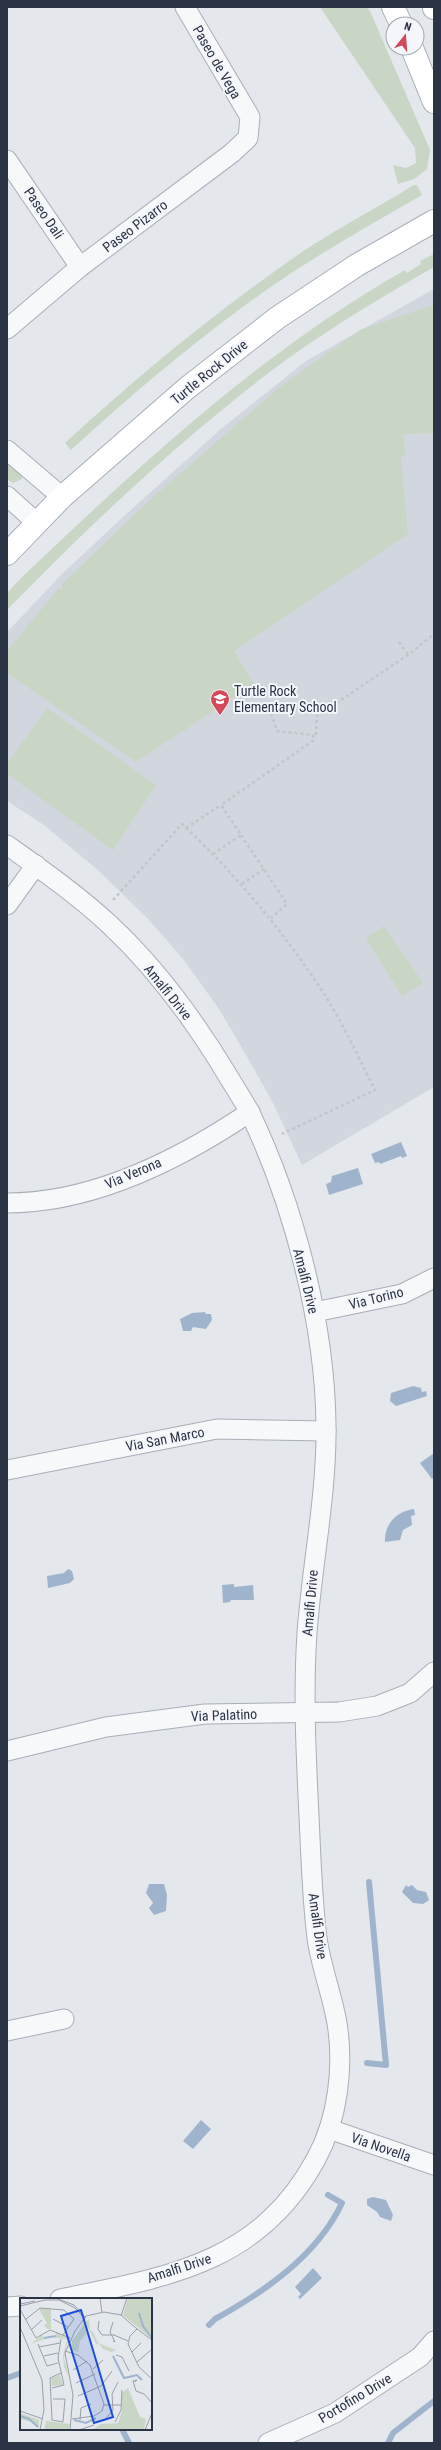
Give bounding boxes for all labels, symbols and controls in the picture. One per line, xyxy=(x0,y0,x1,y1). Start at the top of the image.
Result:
north arrow xyxy=(385,16,425,56)
text: N xyxy=(403,20,413,34)
street label: Paseo de Vega xyxy=(190,22,244,102)
street label: Paseo Dali xyxy=(21,184,67,242)
street label: Paseo Pizarro xyxy=(100,196,170,256)
street label: Turtle Rock Drive xyxy=(168,336,251,408)
place label: Turtle Rock Elementary School xyxy=(234,683,337,715)
school or university icon: Turtle Rock Elementary School xyxy=(209,688,231,716)
street label: Amalfi Drive xyxy=(141,961,195,1023)
street label: Via Verona xyxy=(102,1154,164,1192)
street label: Amalfi Drive xyxy=(290,1247,322,1316)
street label: Via Torino xyxy=(347,1284,405,1312)
street label: Via San Marco xyxy=(124,1424,206,1454)
street label: Amalfi Drive xyxy=(299,1569,321,1637)
street label: Via Palatino xyxy=(191,1706,257,1724)
street label: Amalfi Drive xyxy=(305,1892,331,1960)
street label: Via Novella xyxy=(349,2129,413,2165)
street label: Amalfi Drive xyxy=(145,2250,214,2286)
inset map xyxy=(20,2298,152,2430)
street label: Portofino Drive xyxy=(316,2370,395,2426)

